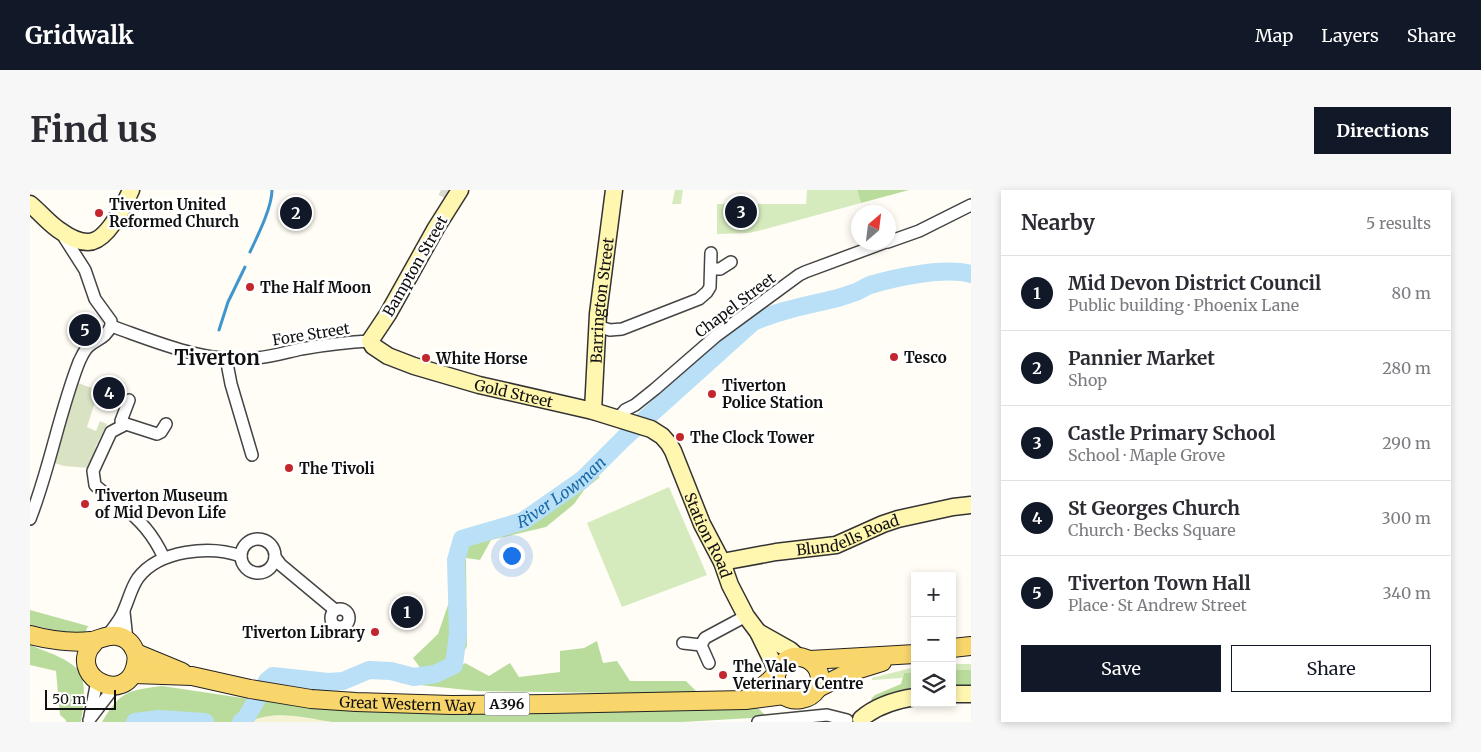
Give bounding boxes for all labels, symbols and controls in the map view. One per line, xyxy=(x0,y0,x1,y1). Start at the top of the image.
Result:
text: Gridwalk xyxy=(25,20,134,51)
text: Map xyxy=(1255,24,1293,47)
text: Layers xyxy=(1321,24,1379,47)
text: Share xyxy=(1407,24,1456,47)
button: Directions xyxy=(1314,107,1451,154)
text: Find us xyxy=(30,108,157,152)
pin: 3 xyxy=(725,193,757,231)
pin: 2 xyxy=(280,194,312,232)
place label: Tiverton United Reformed Church xyxy=(109,195,239,231)
north arrow xyxy=(851,205,896,250)
marker: Tiverton United Reformed Church xyxy=(93,207,105,219)
text: Nearby xyxy=(1021,209,1095,236)
street label: Bampton Street xyxy=(379,212,452,320)
text: 5 results xyxy=(1366,213,1431,233)
street label: Barrington Street xyxy=(586,236,617,364)
street label: Chapel Street xyxy=(691,268,779,342)
text: Mid Devon District Council xyxy=(1068,271,1321,295)
place label: The Half Moon xyxy=(260,278,371,297)
marker: The Half Moon xyxy=(244,281,256,293)
text: 1 xyxy=(1033,283,1041,303)
text: 80 m xyxy=(1392,283,1431,303)
text: Public building · Phoenix Lane xyxy=(1068,295,1299,315)
pin: 5 xyxy=(69,311,101,349)
street label: Fore Street xyxy=(271,318,351,349)
district label: Tiverton xyxy=(174,345,260,370)
text: Pannier Market xyxy=(1068,346,1215,370)
place label: Tesco xyxy=(904,348,947,367)
place label: White Horse xyxy=(435,349,528,368)
marker: Tesco xyxy=(888,351,900,363)
marker: White Horse xyxy=(420,352,432,364)
text: 2 xyxy=(1032,358,1042,378)
text: 280 m xyxy=(1382,358,1431,378)
text: Shop xyxy=(1068,370,1107,390)
pin: 4 xyxy=(93,374,125,412)
street label: Gold Street xyxy=(473,375,555,411)
place label: Tiverton Police Station xyxy=(722,376,823,412)
marker: Tiverton Police Station xyxy=(706,388,718,400)
text: Castle Primary School xyxy=(1068,421,1275,445)
place label: The Clock Tower xyxy=(690,428,814,447)
marker: The Clock Tower xyxy=(674,431,686,443)
text: 3 xyxy=(1032,433,1042,453)
text: 290 m xyxy=(1382,433,1431,453)
text: School · Maple Grove xyxy=(1068,445,1225,465)
water label: River Lowman xyxy=(515,452,610,532)
place label: The Tivoli xyxy=(299,459,375,478)
marker: The Tivoli xyxy=(283,462,295,474)
place label: Tiverton Museum of Mid Devon Life xyxy=(95,486,228,522)
street label: Station Road xyxy=(681,490,736,580)
text: St Georges Church xyxy=(1068,496,1240,520)
marker: Tiverton Museum of Mid Devon Life xyxy=(79,498,91,510)
text: 4 xyxy=(1032,508,1042,528)
text: 300 m xyxy=(1382,508,1431,528)
street label: Blundells Road xyxy=(795,510,901,559)
text: Church · Becks Square xyxy=(1068,520,1236,540)
your location xyxy=(499,543,525,569)
text: Tiverton Town Hall xyxy=(1068,571,1251,595)
map controls xyxy=(911,572,956,707)
button: + xyxy=(911,572,956,617)
text: 5 xyxy=(1032,583,1042,603)
text: 340 m xyxy=(1382,583,1431,603)
pin: 1 xyxy=(391,593,423,631)
text: Place · St Andrew Street xyxy=(1068,595,1247,615)
button: − xyxy=(911,617,956,662)
place label: Tiverton Library xyxy=(242,623,365,642)
marker: Tiverton Library xyxy=(369,626,381,638)
button: Save xyxy=(1021,645,1221,692)
button: Share xyxy=(1231,645,1431,692)
place label: The Vale Veterinary Centre xyxy=(732,657,863,693)
button: layers xyxy=(911,662,956,707)
marker: The Vale Veterinary Centre xyxy=(717,669,729,681)
scale bar xyxy=(45,687,116,710)
text: 50 m xyxy=(52,690,86,708)
street label: Great Western Way xyxy=(339,691,476,715)
road number: A396 xyxy=(484,692,530,716)

